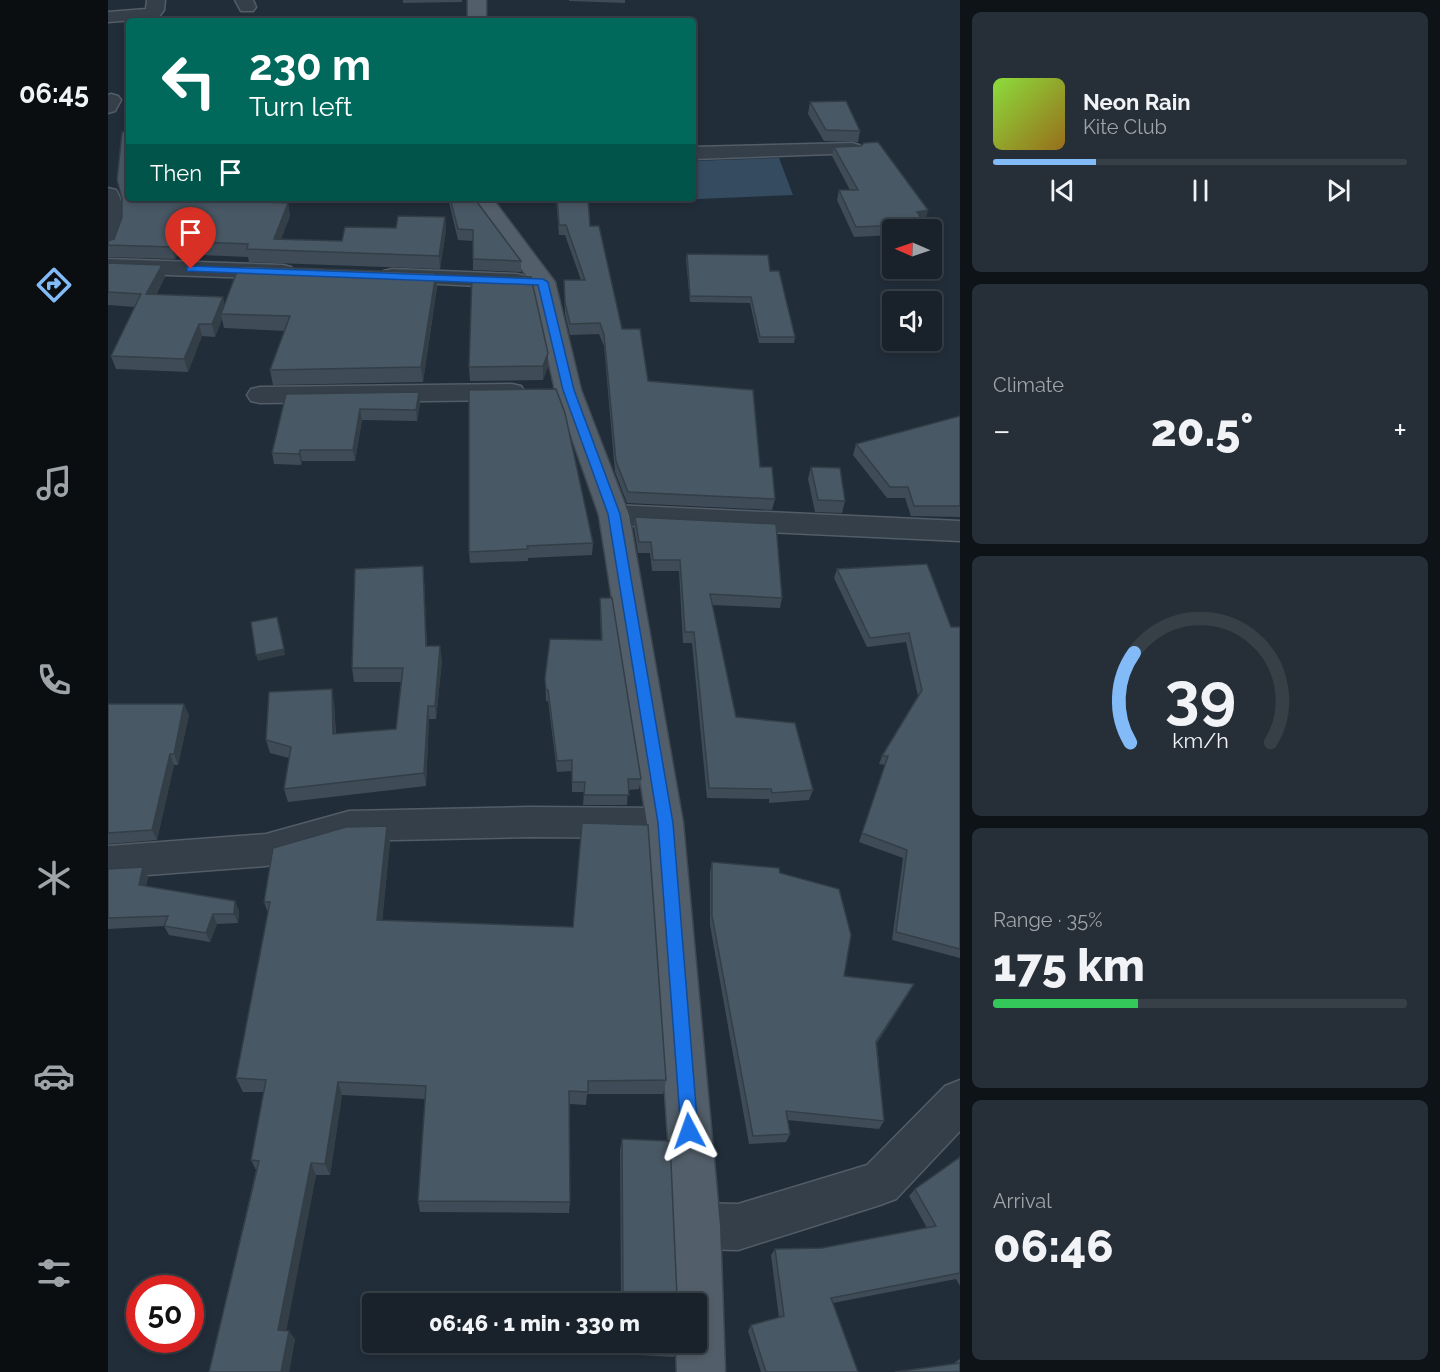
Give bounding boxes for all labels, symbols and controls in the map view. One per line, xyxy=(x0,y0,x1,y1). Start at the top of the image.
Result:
text: 230 m xyxy=(249,41,371,90)
icon: left xyxy=(150,42,228,120)
text: 06:45 xyxy=(19,78,89,109)
text: Neon Rain xyxy=(1083,89,1191,115)
text: Turn left xyxy=(249,91,352,122)
text: Kite Club xyxy=(1083,115,1167,139)
icon: arrive xyxy=(214,156,247,189)
text: Then xyxy=(150,160,202,186)
icon: previous xyxy=(1046,174,1079,207)
icon: pause xyxy=(1184,174,1217,207)
icon: next xyxy=(1322,174,1355,207)
pin xyxy=(165,207,216,269)
icon: arrive xyxy=(174,216,207,249)
north arrow xyxy=(882,219,942,279)
map controls xyxy=(882,219,942,351)
icon: directions xyxy=(33,264,75,306)
button: sound xyxy=(882,291,942,351)
text: Climate xyxy=(993,373,1064,397)
text: 20.5° xyxy=(1151,404,1253,457)
text: − xyxy=(993,411,1011,450)
text: + xyxy=(1393,411,1407,450)
icon: music xyxy=(33,462,75,504)
text: 39 xyxy=(1164,658,1236,732)
icon: phone xyxy=(33,659,75,701)
text: km/h xyxy=(1172,728,1228,753)
icon: climate xyxy=(33,857,75,899)
text: Range · 35% xyxy=(993,908,1102,932)
text: 175 km xyxy=(993,939,1145,992)
icon: car xyxy=(33,1055,75,1097)
position arrow xyxy=(657,1099,721,1163)
text: Arrival xyxy=(993,1189,1052,1213)
text: 06:46 xyxy=(993,1220,1114,1273)
icon: filters xyxy=(33,1252,75,1294)
speed limit sign: 50 xyxy=(126,1275,204,1353)
text: 06:46 · 1 min · 330 m xyxy=(429,1310,640,1336)

